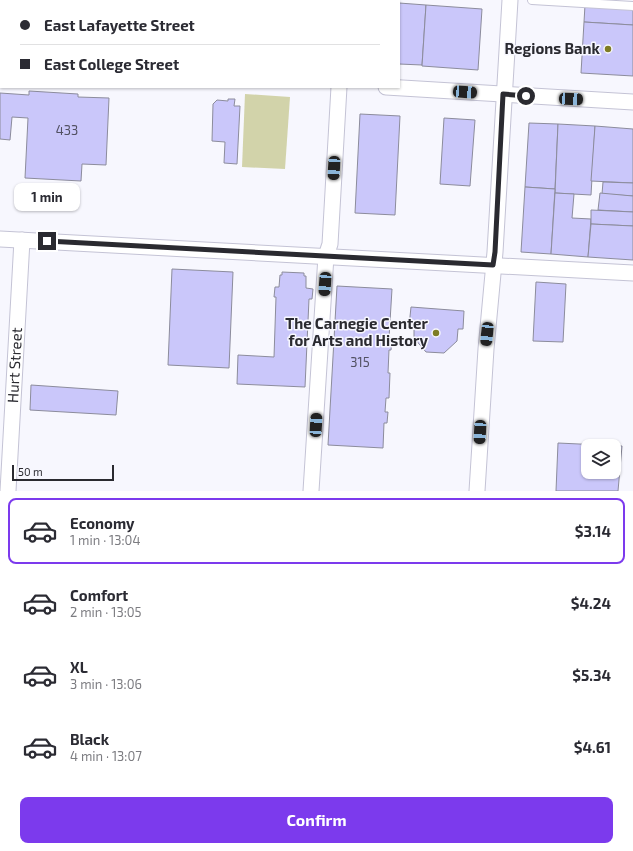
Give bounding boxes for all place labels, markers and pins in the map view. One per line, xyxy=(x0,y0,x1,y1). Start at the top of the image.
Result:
place label: Regions Bank xyxy=(504,39,601,57)
marker: Regions Bank xyxy=(603,44,613,54)
place label: The Carnegie Center for Arts and History xyxy=(285,314,429,350)
marker: The Carnegie Center for Arts and History xyxy=(431,328,441,338)

